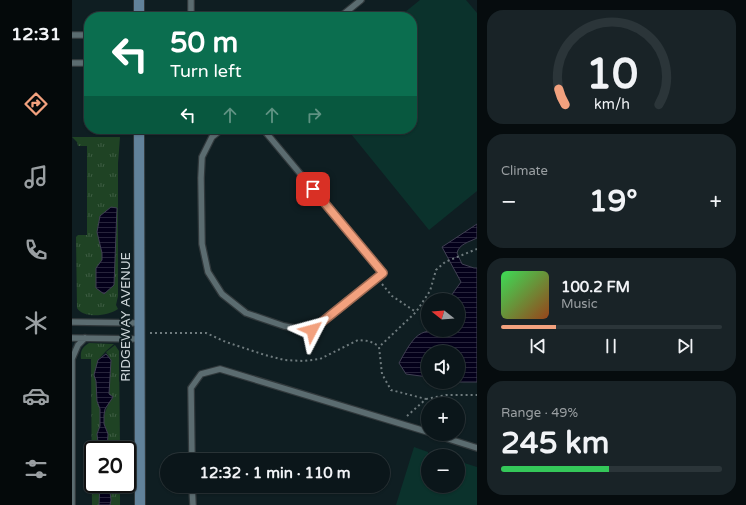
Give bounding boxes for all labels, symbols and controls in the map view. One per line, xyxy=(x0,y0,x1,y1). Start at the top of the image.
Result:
text: 12:31 xyxy=(11,23,61,45)
text: 50 m xyxy=(170,26,238,60)
icon: left xyxy=(104,28,156,80)
text: 10 xyxy=(585,50,638,100)
text: Turn left xyxy=(170,60,242,82)
icon: directions xyxy=(22,90,50,118)
text: km/h xyxy=(594,95,629,112)
icon: left xyxy=(177,104,199,126)
icon: ahead xyxy=(219,104,241,126)
icon: ahead xyxy=(261,104,283,126)
icon: right xyxy=(303,104,325,126)
icon: music xyxy=(22,163,50,191)
text: Climate xyxy=(501,163,548,179)
pin xyxy=(296,172,330,206)
icon: arrive xyxy=(302,178,324,200)
text: 19° xyxy=(589,183,638,220)
text: − xyxy=(501,189,517,215)
text: + xyxy=(710,189,722,215)
icon: phone xyxy=(22,236,50,264)
street label: RIDGEWAY AVENUE xyxy=(118,252,134,382)
text: 100.2 FM xyxy=(561,278,630,296)
north arrow xyxy=(421,293,465,337)
map controls xyxy=(421,293,465,493)
text: Music xyxy=(561,296,598,312)
icon: climate xyxy=(22,309,50,337)
position arrow xyxy=(291,309,333,351)
icon: previous xyxy=(527,335,549,357)
icon: pause xyxy=(600,335,622,357)
icon: next xyxy=(674,335,696,357)
button: sound xyxy=(421,345,465,389)
icon: car xyxy=(22,382,50,410)
button: + xyxy=(421,397,465,441)
text: Range · 49% xyxy=(501,405,578,421)
text: 245 km xyxy=(501,425,609,462)
speed limit sign: 20 xyxy=(84,441,136,493)
button: − xyxy=(421,449,465,493)
icon: filters xyxy=(22,455,50,483)
text: 12:32 · 1 min · 110 m xyxy=(200,464,350,482)

